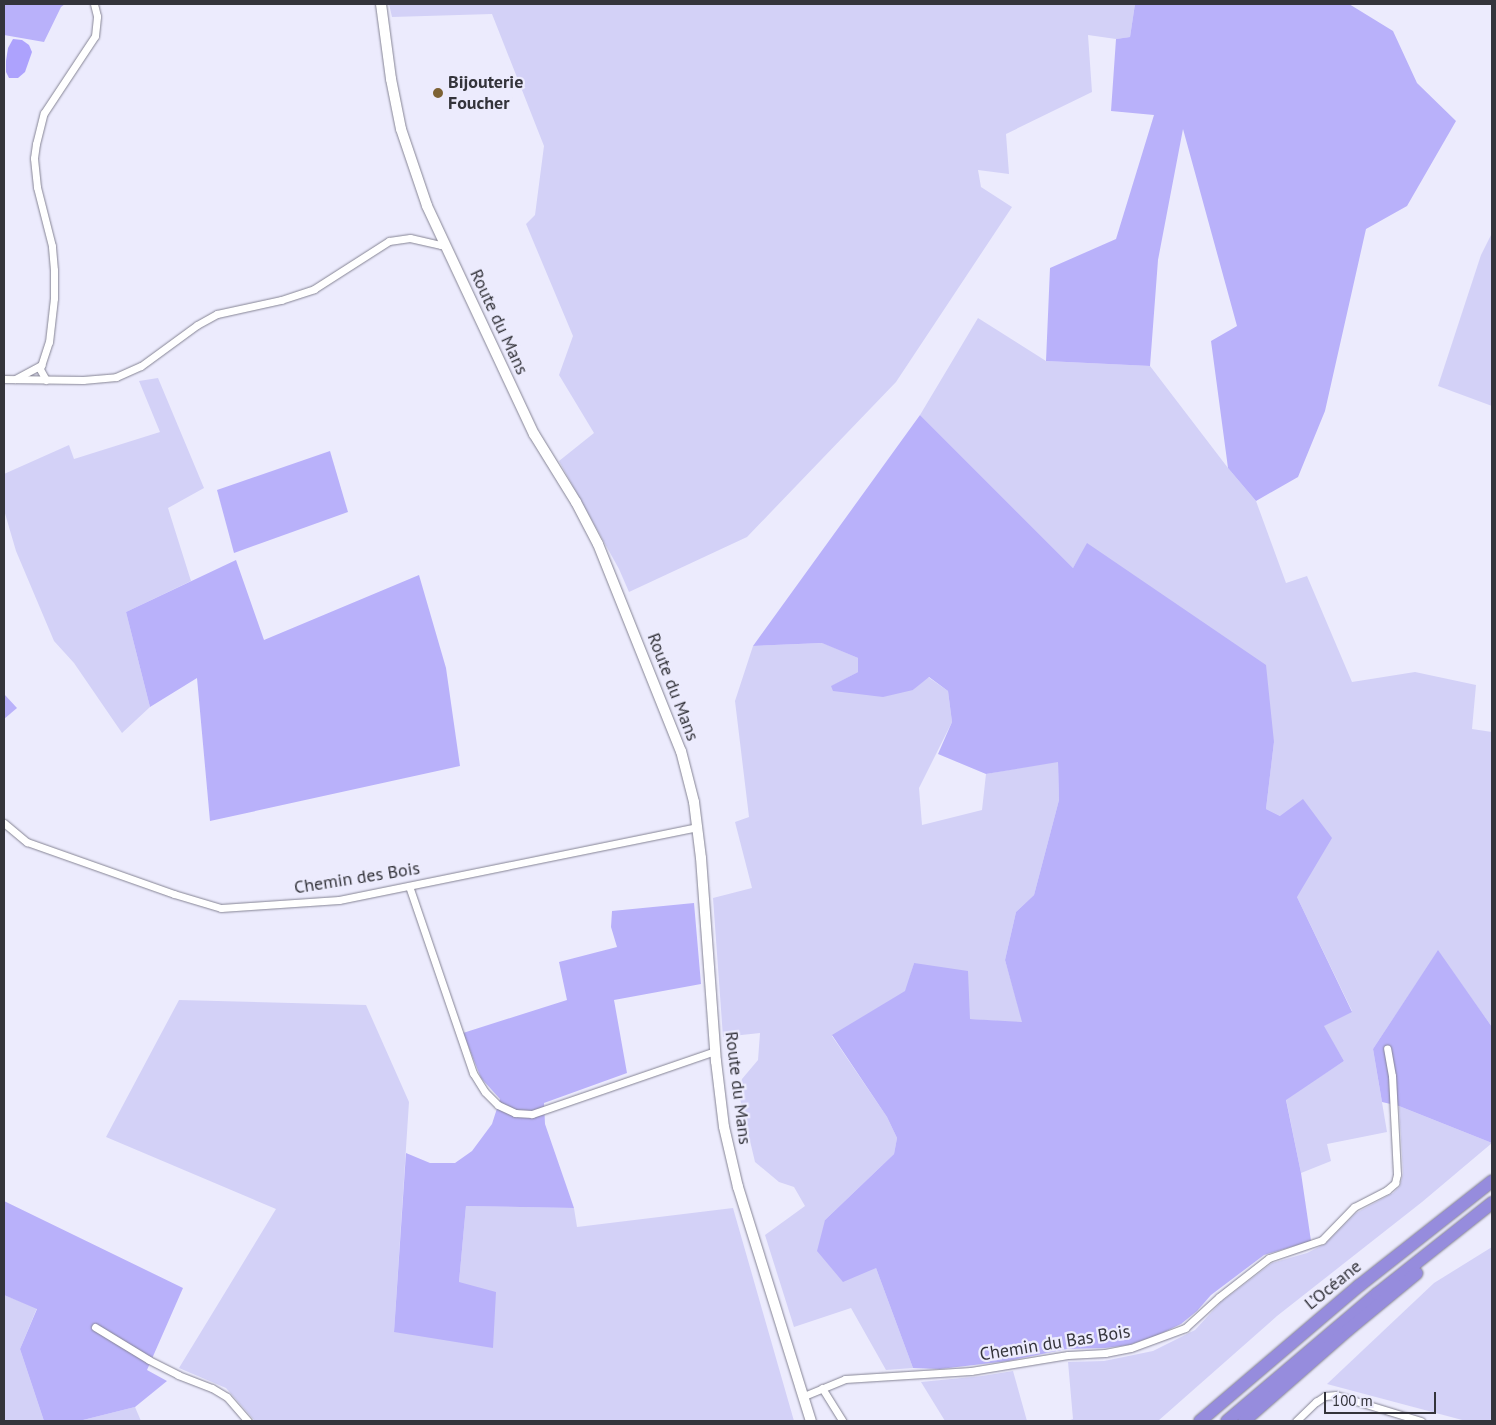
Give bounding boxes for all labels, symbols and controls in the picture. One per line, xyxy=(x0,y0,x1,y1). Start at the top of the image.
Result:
place label: Bijouterie Foucher xyxy=(448,72,523,115)
marker: Bijouterie Foucher xyxy=(432,87,444,99)
street label: Route du Mans xyxy=(465,266,533,378)
street label: Route du Mans xyxy=(643,630,703,744)
street label: Chemin des Bois xyxy=(293,857,421,899)
street label: Route du Mans xyxy=(720,1030,756,1146)
street label: L’Océane xyxy=(1300,1256,1366,1314)
street label: Chemin du Bas Bois xyxy=(978,1320,1132,1366)
scale bar xyxy=(1326,1382,1438,1414)
text: 100 m xyxy=(1332,1391,1373,1410)

